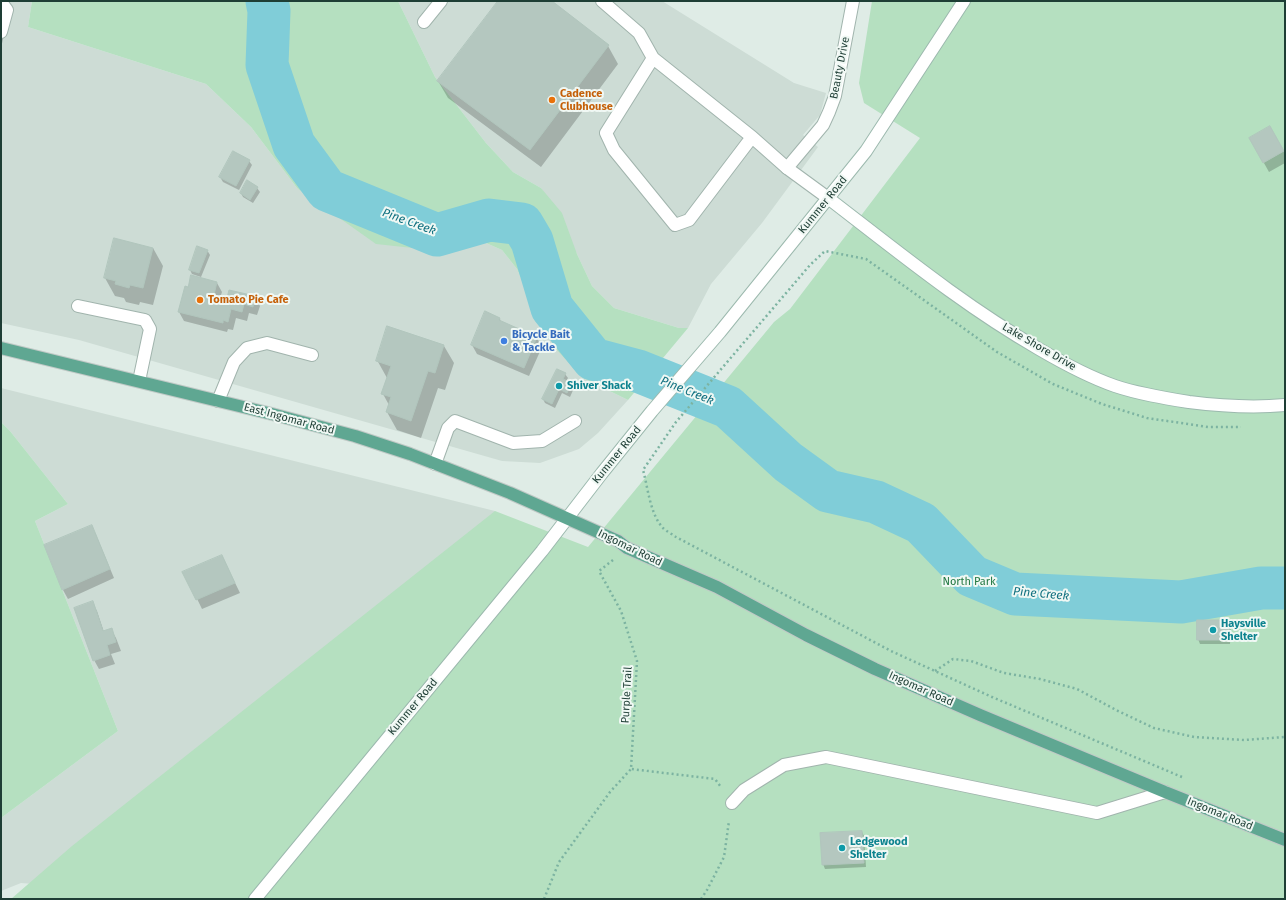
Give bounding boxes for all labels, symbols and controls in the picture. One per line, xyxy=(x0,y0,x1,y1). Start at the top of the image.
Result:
street label: Beauty Drive xyxy=(828,36,852,100)
place label: Cadence Clubhouse xyxy=(560,87,613,113)
marker: Cadence Clubhouse xyxy=(547,95,557,105)
street label: Kummer Road xyxy=(796,174,850,236)
water label: Pine Creek xyxy=(380,206,438,238)
place label: Tomato Pie Cafe xyxy=(208,293,289,307)
marker: Tomato Pie Cafe xyxy=(195,295,205,305)
street label: Lake Shore Drive xyxy=(1000,320,1078,374)
place label: Bicycle Bait & Tackle xyxy=(512,328,570,354)
marker: Bicycle Bait & Tackle xyxy=(499,336,509,346)
water label: Pine Creek xyxy=(658,374,716,408)
place label: Shiver Shack xyxy=(567,379,631,393)
marker: Shiver Shack xyxy=(554,381,564,391)
street label: East Ingomar Road xyxy=(242,401,336,437)
street label: Kummer Road xyxy=(590,424,644,486)
street label: Ingomar Road xyxy=(596,527,664,569)
park label: North Park xyxy=(942,575,996,589)
water label: Pine Creek xyxy=(1012,584,1070,604)
place label: Haysville Shelter xyxy=(1221,617,1266,643)
marker: Haysville Shelter xyxy=(1208,625,1218,635)
street label: Purple Trail xyxy=(619,666,635,724)
street label: Ingomar Road xyxy=(887,669,955,709)
street label: Kummer Road xyxy=(385,676,441,738)
street label: Ingomar Road xyxy=(1185,795,1255,833)
place label: Ledgewood Shelter xyxy=(850,835,908,861)
marker: Ledgewood Shelter xyxy=(837,843,847,853)

